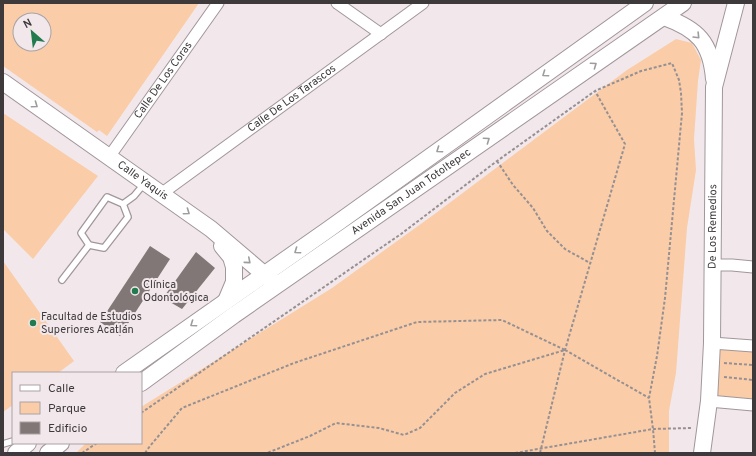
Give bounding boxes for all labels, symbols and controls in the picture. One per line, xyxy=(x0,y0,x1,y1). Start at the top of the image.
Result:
north arrow xyxy=(12,12,52,52)
text: N xyxy=(21,16,35,32)
one-way arrow xyxy=(692,31,700,39)
street label: Calle De Los Coras xyxy=(131,39,195,122)
street label: Calle De Los Tarascos xyxy=(245,62,339,135)
one-way arrow xyxy=(590,62,597,70)
one-way arrow xyxy=(543,69,550,76)
one-way arrow xyxy=(31,100,38,108)
one-way arrow xyxy=(483,138,490,145)
street label: Avenida San Juan Totoltepec xyxy=(349,145,474,238)
one-way arrow xyxy=(437,145,444,152)
street label: Calle Yaquis xyxy=(114,158,171,204)
street label: De Los Remedios xyxy=(706,184,720,269)
one-way arrow xyxy=(182,207,189,214)
one-way arrow xyxy=(294,246,301,254)
one-way arrow xyxy=(243,257,251,264)
place label: Clínica Odontológica xyxy=(143,278,209,305)
marker: Clínica Odontológica xyxy=(130,286,140,296)
place label: Facultad de Estudios Superiores Acatlán xyxy=(41,310,142,337)
marker: Facultad de Estudios Superiores Acatlán xyxy=(28,318,38,328)
one-way arrow xyxy=(190,320,197,327)
legend xyxy=(12,372,142,444)
text: Calle xyxy=(48,381,75,397)
text: Parque xyxy=(48,401,86,417)
text: Edificio xyxy=(48,421,88,437)

